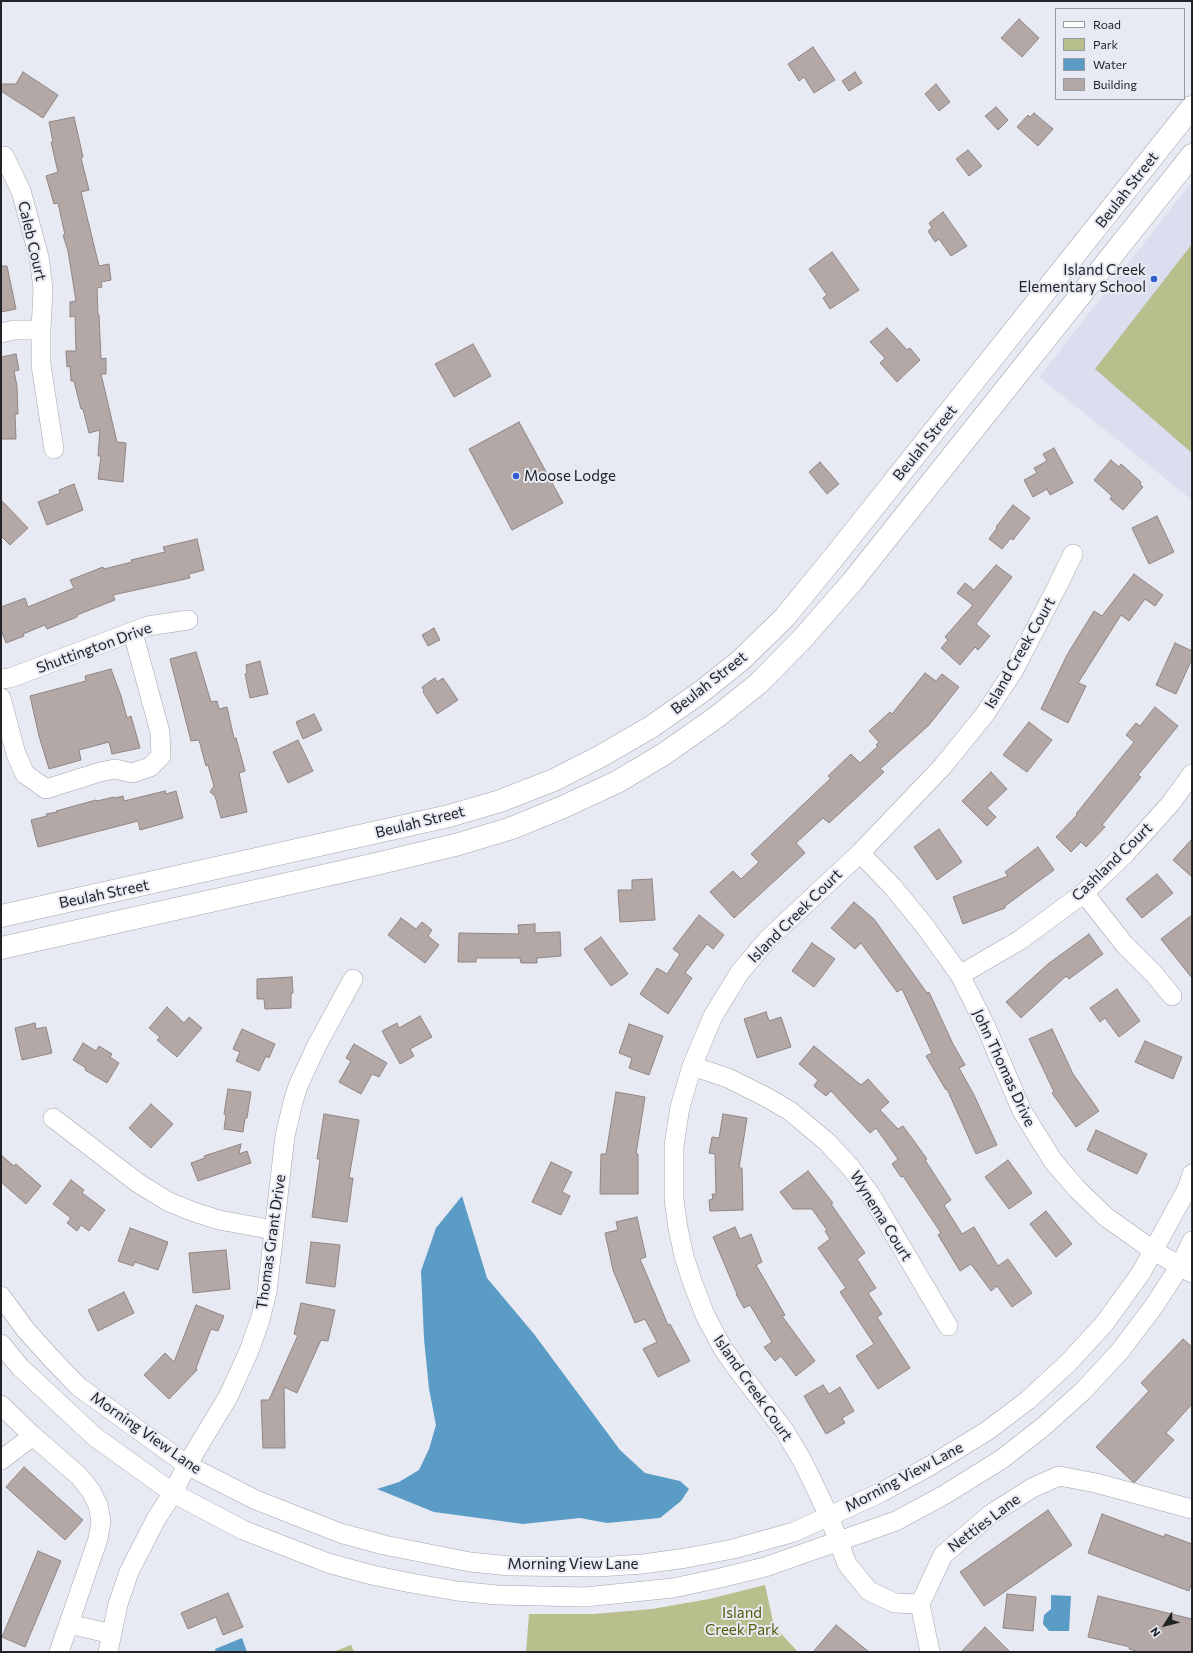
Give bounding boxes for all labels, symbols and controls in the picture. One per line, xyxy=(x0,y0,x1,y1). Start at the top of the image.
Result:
legend xyxy=(1055,8,1185,100)
text: Road xyxy=(1093,17,1121,31)
text: Park xyxy=(1093,37,1118,51)
text: Water xyxy=(1093,57,1127,71)
text: Building xyxy=(1093,77,1137,91)
street label: Beulah Street xyxy=(1092,148,1162,232)
street label: Caleb Court xyxy=(14,199,50,283)
place label: Island Creek Elementary School xyxy=(1019,261,1146,296)
marker: Island Creek Elementary School xyxy=(1149,274,1159,284)
street label: Beulah Street xyxy=(889,402,961,484)
place label: Moose Lodge xyxy=(524,467,616,485)
marker: Moose Lodge xyxy=(511,471,521,481)
street label: Island Creek Court xyxy=(981,594,1059,712)
street label: Shuttington Drive xyxy=(34,619,154,677)
street label: Beulah Street xyxy=(667,648,751,718)
street label: Beulah Street xyxy=(373,802,467,842)
street label: Cashland Court xyxy=(1068,819,1156,905)
street label: Island Creek Court xyxy=(744,865,846,967)
street label: Beulah Street xyxy=(57,876,151,912)
street label: John Thomas Drive xyxy=(969,1006,1039,1130)
street label: Wynema Court xyxy=(846,1168,916,1264)
street label: Thomas Grant Drive xyxy=(253,1173,289,1311)
street label: Island Creek Court xyxy=(710,1331,796,1445)
street label: Morning View Lane xyxy=(87,1388,205,1478)
street label: Morning View Lane xyxy=(842,1438,966,1516)
street label: Netties Lane xyxy=(944,1490,1024,1556)
street label: Morning View Lane xyxy=(507,1555,639,1573)
park label: Island Creek Park xyxy=(705,1604,779,1639)
north arrow xyxy=(1145,1605,1185,1645)
text: N xyxy=(1147,1625,1163,1640)

